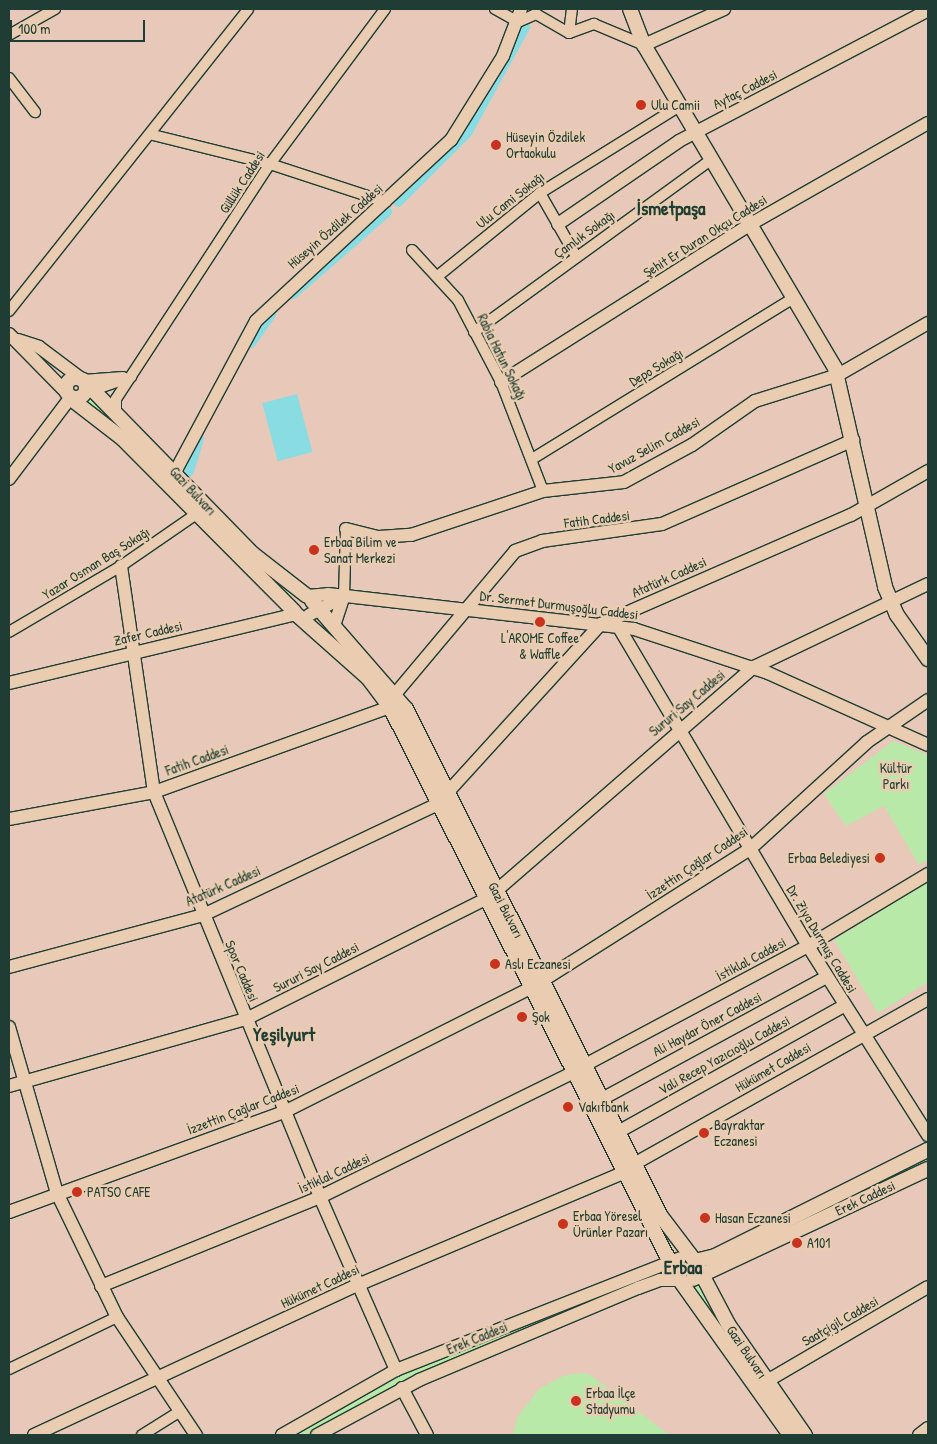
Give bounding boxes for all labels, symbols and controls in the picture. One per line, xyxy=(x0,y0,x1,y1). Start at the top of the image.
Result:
scale bar xyxy=(12,10,148,42)
text: 100 m xyxy=(18,18,51,39)
street label: Aytaç Caddesi xyxy=(710,66,780,112)
place label: Ulu Camii xyxy=(651,97,700,113)
marker: Ulu Camii xyxy=(635,99,647,111)
place label: Hüseyin Özdilek Ortaokulu xyxy=(506,129,585,162)
marker: Hüseyin Özdilek Ortaokulu xyxy=(490,139,502,151)
street label: Güllük Caddesi xyxy=(216,148,268,216)
street label: Ulu Cami Sokağı xyxy=(473,168,547,232)
street label: Hüseyin Özdilek Caddesi xyxy=(284,180,386,272)
street label: Şehit Er Duran Okçu Caddesi xyxy=(640,191,770,281)
district label: İsmetpaşa xyxy=(636,198,706,220)
street label: Çamlık Sokağı xyxy=(550,206,618,262)
street label: Rabia Hatun Sokağı xyxy=(474,311,530,403)
street label: Depo Sokağı xyxy=(626,344,686,390)
street label: Yavuz Selim Caddesi xyxy=(605,413,703,477)
street label: Gazi Bulvarı xyxy=(166,463,220,519)
street label: Fatih Caddesi xyxy=(563,507,631,531)
street label: Yazar Osman Baş Sokağı xyxy=(39,523,153,603)
place label: Erbaa Bilim ve Sanat Merkezi xyxy=(324,534,397,566)
marker: Erbaa Bilim ve Sanat Merkezi xyxy=(308,544,320,556)
street label: Atatürk Caddesi xyxy=(629,553,709,601)
street label: Dr. Sermet Durmuşoğlu Caddesi xyxy=(479,587,639,623)
marker: L'AROME Coffee & Waffle xyxy=(534,616,546,628)
street label: Zafer Caddesi xyxy=(112,617,184,649)
place label: L'AROME Coffee & Waffle xyxy=(501,630,579,662)
street label: Sururi Say Caddesi xyxy=(646,666,728,740)
street label: Fatih Caddesi xyxy=(163,741,231,779)
park label: Kültür Parkı xyxy=(880,760,912,792)
street label: İzzettin Çağlar Caddesi xyxy=(643,823,751,903)
place label: Erbaa Belediyesi xyxy=(788,850,870,866)
marker: Erbaa Belediyesi xyxy=(874,852,886,864)
street label: Atatürk Caddesi xyxy=(183,862,263,910)
street label: Gazi Bulvarı xyxy=(485,879,527,941)
street label: Dr. Ziya Durmuş Caddesi xyxy=(783,882,861,996)
street label: İstiklal Caddesi xyxy=(713,934,789,984)
street label: Spor Caddesi xyxy=(222,938,262,1004)
street label: Sururi Say Caddesi xyxy=(270,938,362,996)
place label: Aslı Eczanesi xyxy=(505,956,571,972)
marker: Aslı Eczanesi xyxy=(489,958,501,970)
street label: Ali Haydar Öner Caddesi xyxy=(650,988,764,1060)
place label: Şok xyxy=(532,1009,550,1025)
marker: Şok xyxy=(516,1011,528,1023)
street label: Vali Recep Yazıcıoğlu Caddesi xyxy=(655,1012,793,1098)
district label: Yeşilyurt xyxy=(253,1024,315,1046)
street label: Hükümet Caddesi xyxy=(732,1039,814,1095)
street label: İzzettin Çağlar Caddesi xyxy=(185,1080,301,1138)
place label: Vakıfbank xyxy=(578,1099,629,1115)
marker: Vakıfbank xyxy=(562,1101,574,1113)
place label: Bayraktar Eczanesi xyxy=(714,1117,765,1150)
marker: Bayraktar Eczanesi xyxy=(698,1127,710,1139)
street label: İstiklal Caddesi xyxy=(296,1149,372,1197)
street label: Erek Caddesi xyxy=(832,1177,898,1219)
place label: PATSO CAFE xyxy=(87,1184,150,1200)
marker: PATSO CAFE xyxy=(71,1186,83,1198)
place label: Erbaa Yöresel Ürünler Pazarı xyxy=(573,1208,648,1240)
place label: Hasan Eczanesi xyxy=(715,1210,791,1226)
marker: Hasan Eczanesi xyxy=(699,1212,711,1224)
marker: Erbaa Yöresel Ürünler Pazarı xyxy=(557,1218,569,1230)
place label: A101 xyxy=(807,1235,830,1251)
marker: A101 xyxy=(791,1237,803,1249)
district label: Erbaa xyxy=(664,1257,702,1279)
street label: Hükümet Caddesi xyxy=(278,1260,362,1312)
street label: Saatçigil Caddesi xyxy=(799,1292,881,1350)
street label: Erek Caddesi xyxy=(444,1318,510,1358)
street label: Gazi Bulvarı xyxy=(723,1322,771,1382)
place label: Erbaa İlçe Stadyumu xyxy=(586,1385,636,1418)
marker: Erbaa İlçe Stadyumu xyxy=(570,1395,582,1407)

